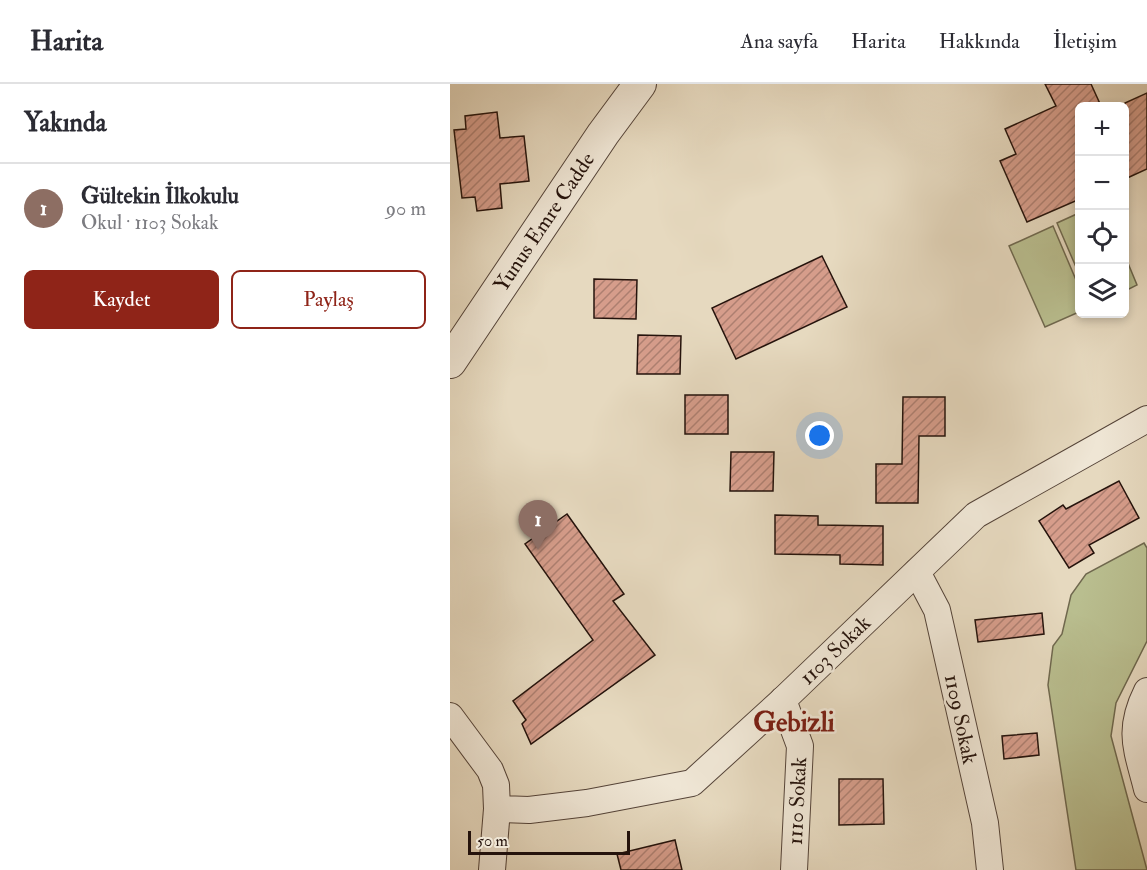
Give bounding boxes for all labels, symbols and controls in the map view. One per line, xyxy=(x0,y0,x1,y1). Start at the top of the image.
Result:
text: Harita xyxy=(30,24,103,59)
text: Ana sayfa xyxy=(741,28,818,55)
text: Harita xyxy=(851,28,906,55)
text: Hakkında xyxy=(939,28,1020,55)
text: İletişim xyxy=(1053,28,1117,55)
map controls xyxy=(1075,102,1129,318)
button: + xyxy=(1075,102,1129,156)
text: Yakında xyxy=(24,107,106,139)
street label: Yunus Emre Cadde xyxy=(488,147,601,297)
button: − xyxy=(1075,156,1129,210)
text: Gültekin İlkokulu xyxy=(81,182,239,210)
text: 1 xyxy=(40,196,47,221)
text: 90 m xyxy=(386,196,426,221)
text: Okul · 1103 Sokak xyxy=(81,210,219,235)
button: locate xyxy=(1075,210,1129,264)
button: layers xyxy=(1075,264,1129,318)
button: Kaydet xyxy=(24,270,219,329)
button: Paylaş xyxy=(231,270,426,329)
your location xyxy=(805,421,834,450)
pin: 1 xyxy=(518,500,557,550)
street label: 1103 Sokak xyxy=(794,610,877,691)
street label: 1109 Sokak xyxy=(938,672,983,766)
district label: Gebizli xyxy=(753,706,835,739)
street label: 1110 Sokak xyxy=(782,756,813,846)
scale bar xyxy=(468,828,630,856)
text: 50 m xyxy=(477,831,508,851)

